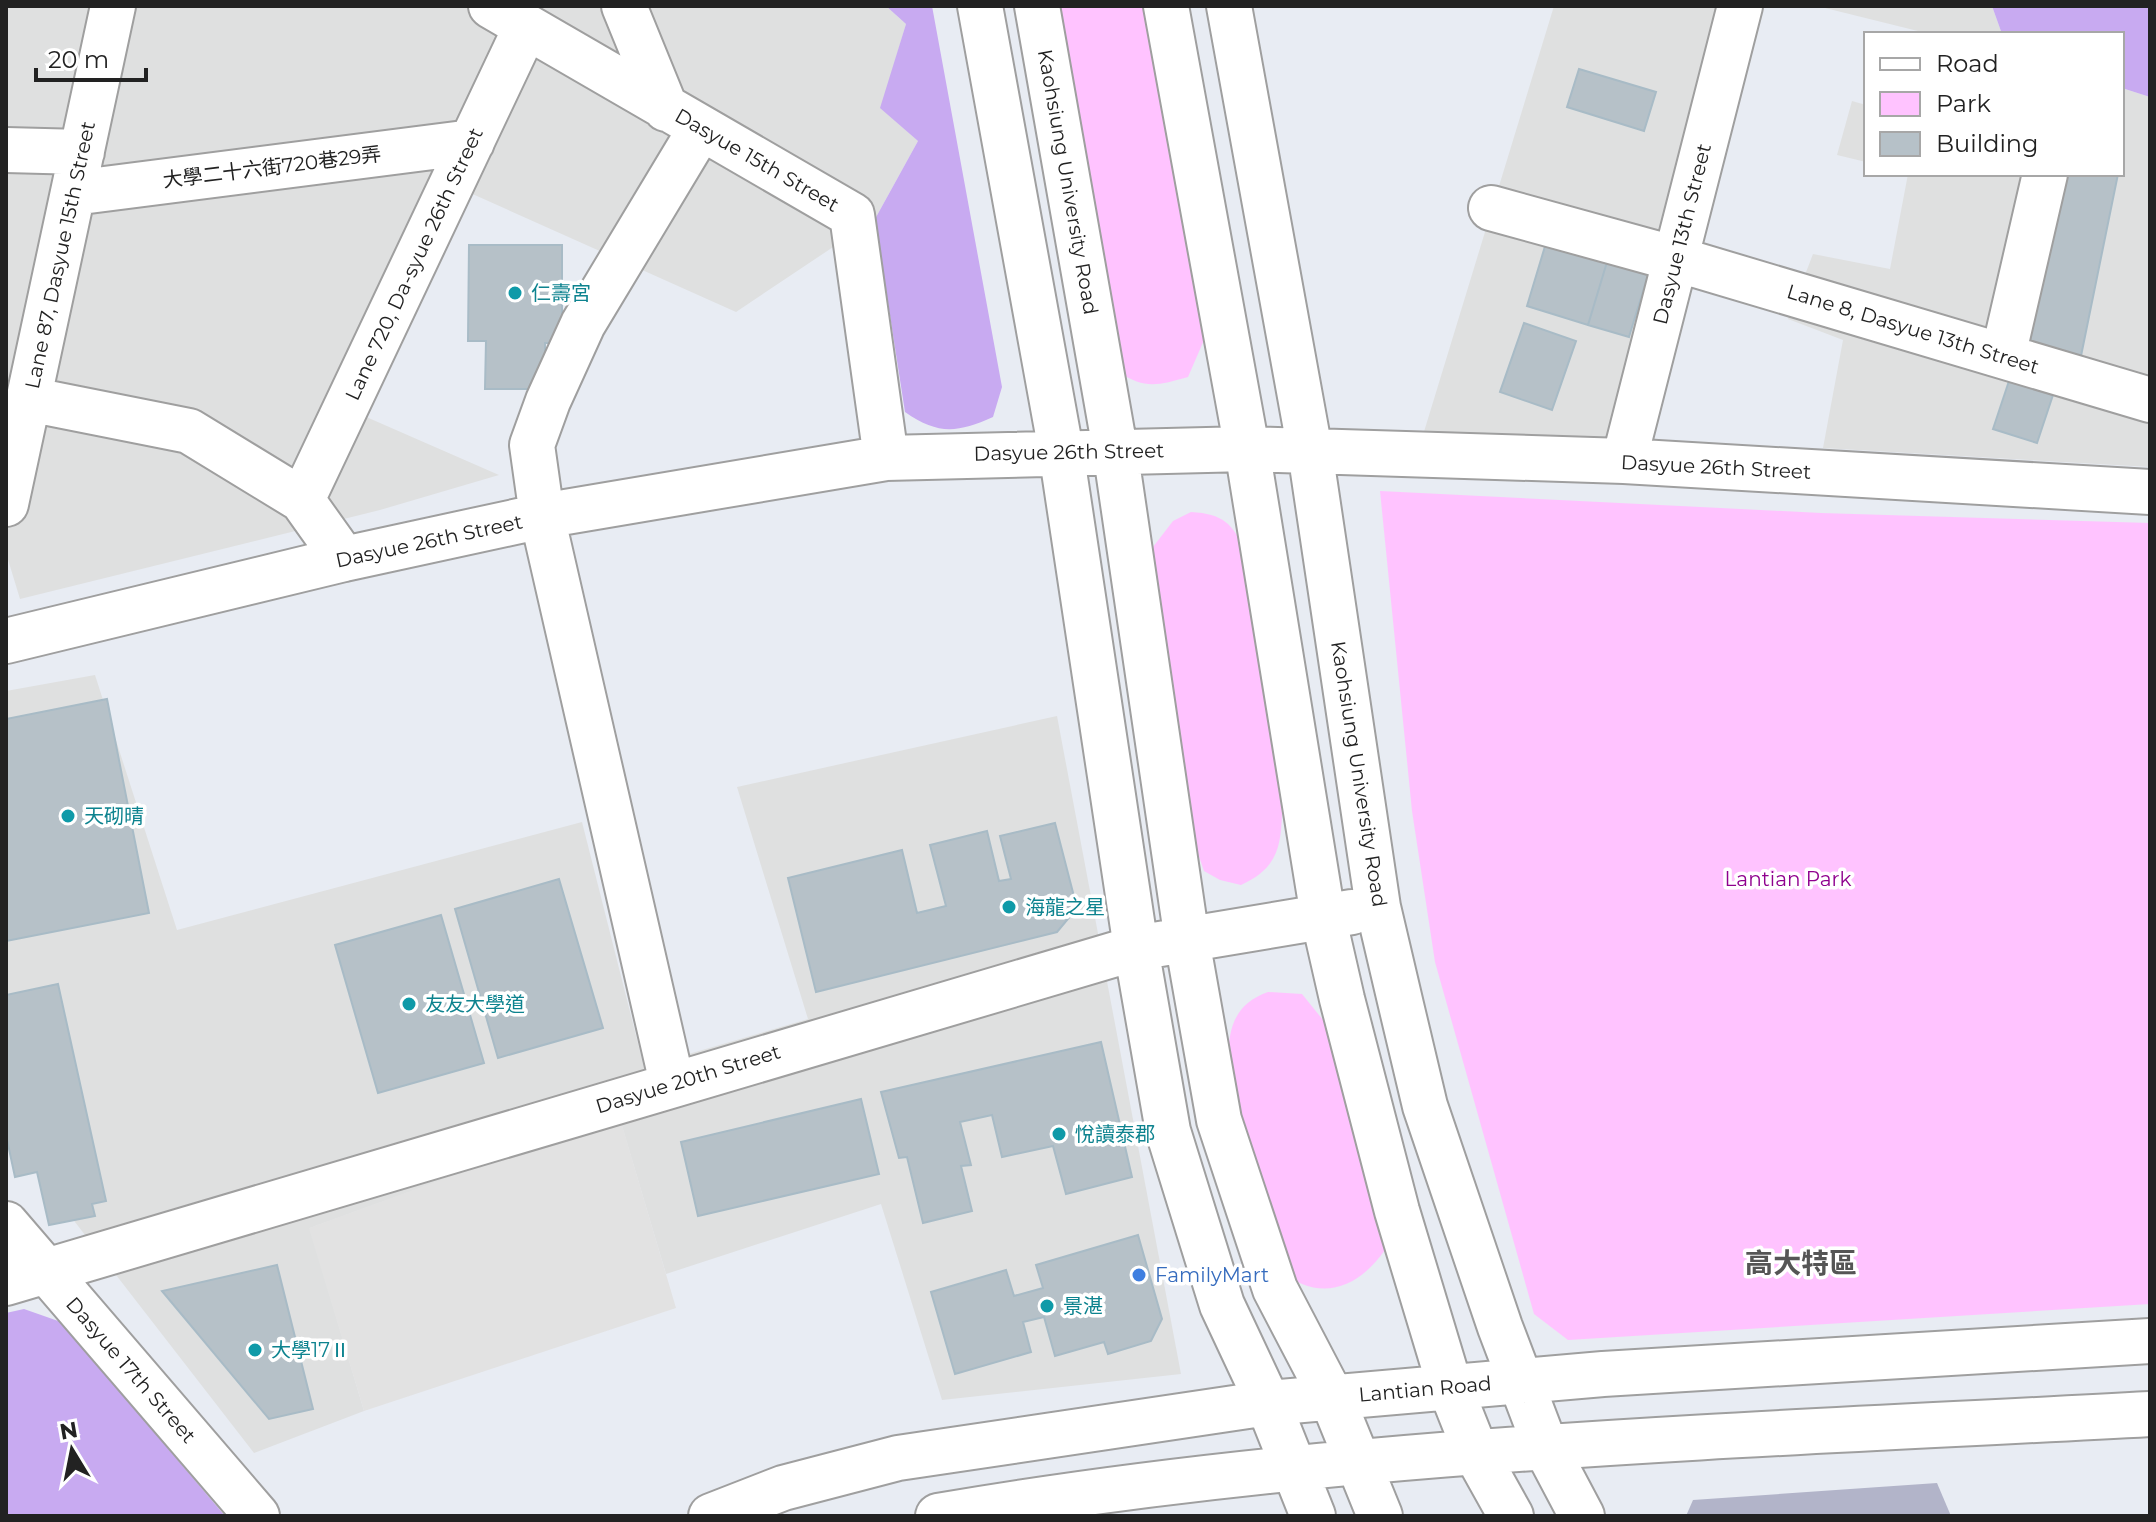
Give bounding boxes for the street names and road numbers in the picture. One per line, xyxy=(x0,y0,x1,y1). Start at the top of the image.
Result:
street label: Kaohsiung University Road xyxy=(1033,47,1103,317)
street label: Dasyue 15th Street xyxy=(671,103,843,217)
street label: Lane 87, Dasyue 15th Street xyxy=(20,119,100,391)
street label: Lane 720, Da-syue 26th Street xyxy=(340,124,488,404)
street label: Dasyue 13th Street xyxy=(1648,141,1716,327)
street label: 大學二十六街720巷29弄 xyxy=(161,142,383,192)
street label: Lane 8, Dasyue 13th Street xyxy=(1784,279,2042,379)
street label: Dasyue 26th Street xyxy=(974,438,1164,466)
street label: Dasyue 26th Street xyxy=(1620,450,1812,484)
street label: Dasyue 26th Street xyxy=(333,509,525,573)
street label: Kaohsiung University Road xyxy=(1326,639,1392,909)
street label: Dasyue 20th Street xyxy=(593,1039,783,1119)
street label: Dasyue 17th Street xyxy=(61,1292,201,1448)
street label: Lantian Road xyxy=(1357,1371,1493,1407)

